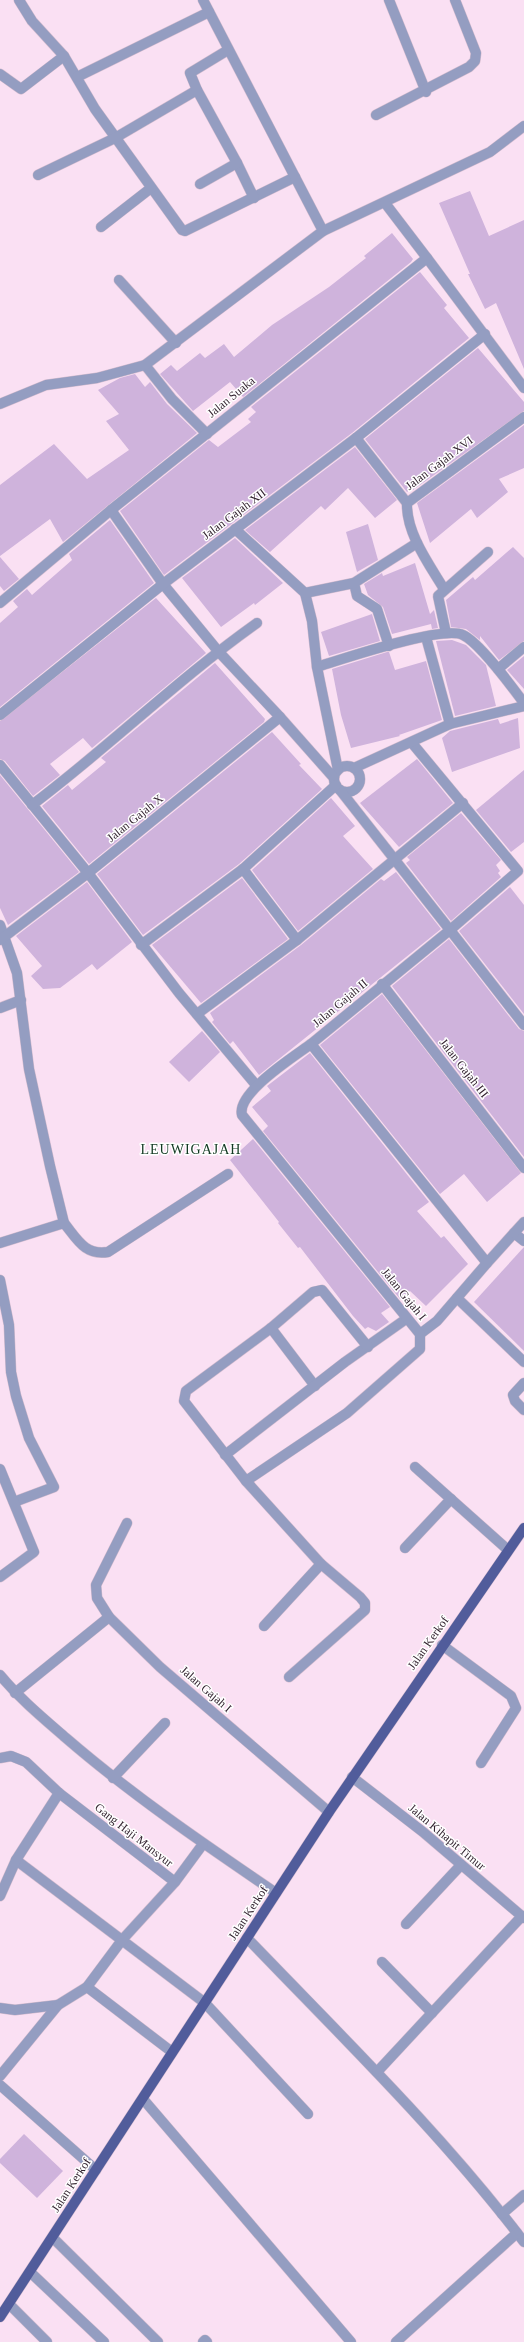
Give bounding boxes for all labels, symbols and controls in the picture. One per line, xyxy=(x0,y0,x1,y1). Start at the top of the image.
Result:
street label: Jalan Suaka xyxy=(204,373,258,420)
street label: Jalan Gajah XVI xyxy=(403,433,475,493)
street label: Jalan Gajah XII xyxy=(199,486,269,542)
street label: Jalan Gajah X xyxy=(104,791,166,845)
street label: Jalan Gajah II xyxy=(310,976,370,1030)
street label: Jalan Gajah III xyxy=(437,1036,491,1100)
district label: LEUWIGAJAH xyxy=(141,1142,241,1157)
street label: Jalan Gajah I xyxy=(379,1265,429,1323)
street label: Jalan Kerkof xyxy=(405,1614,451,1672)
street label: Jalan Gajah I xyxy=(178,1663,234,1715)
street label: Gang Haji Mansyur xyxy=(92,1800,176,1870)
street label: Jalan Kihapit Timur xyxy=(406,1801,488,1873)
street label: Jalan Kerkof xyxy=(225,1883,271,1943)
street label: Jalan Kerkof xyxy=(48,2155,94,2215)

